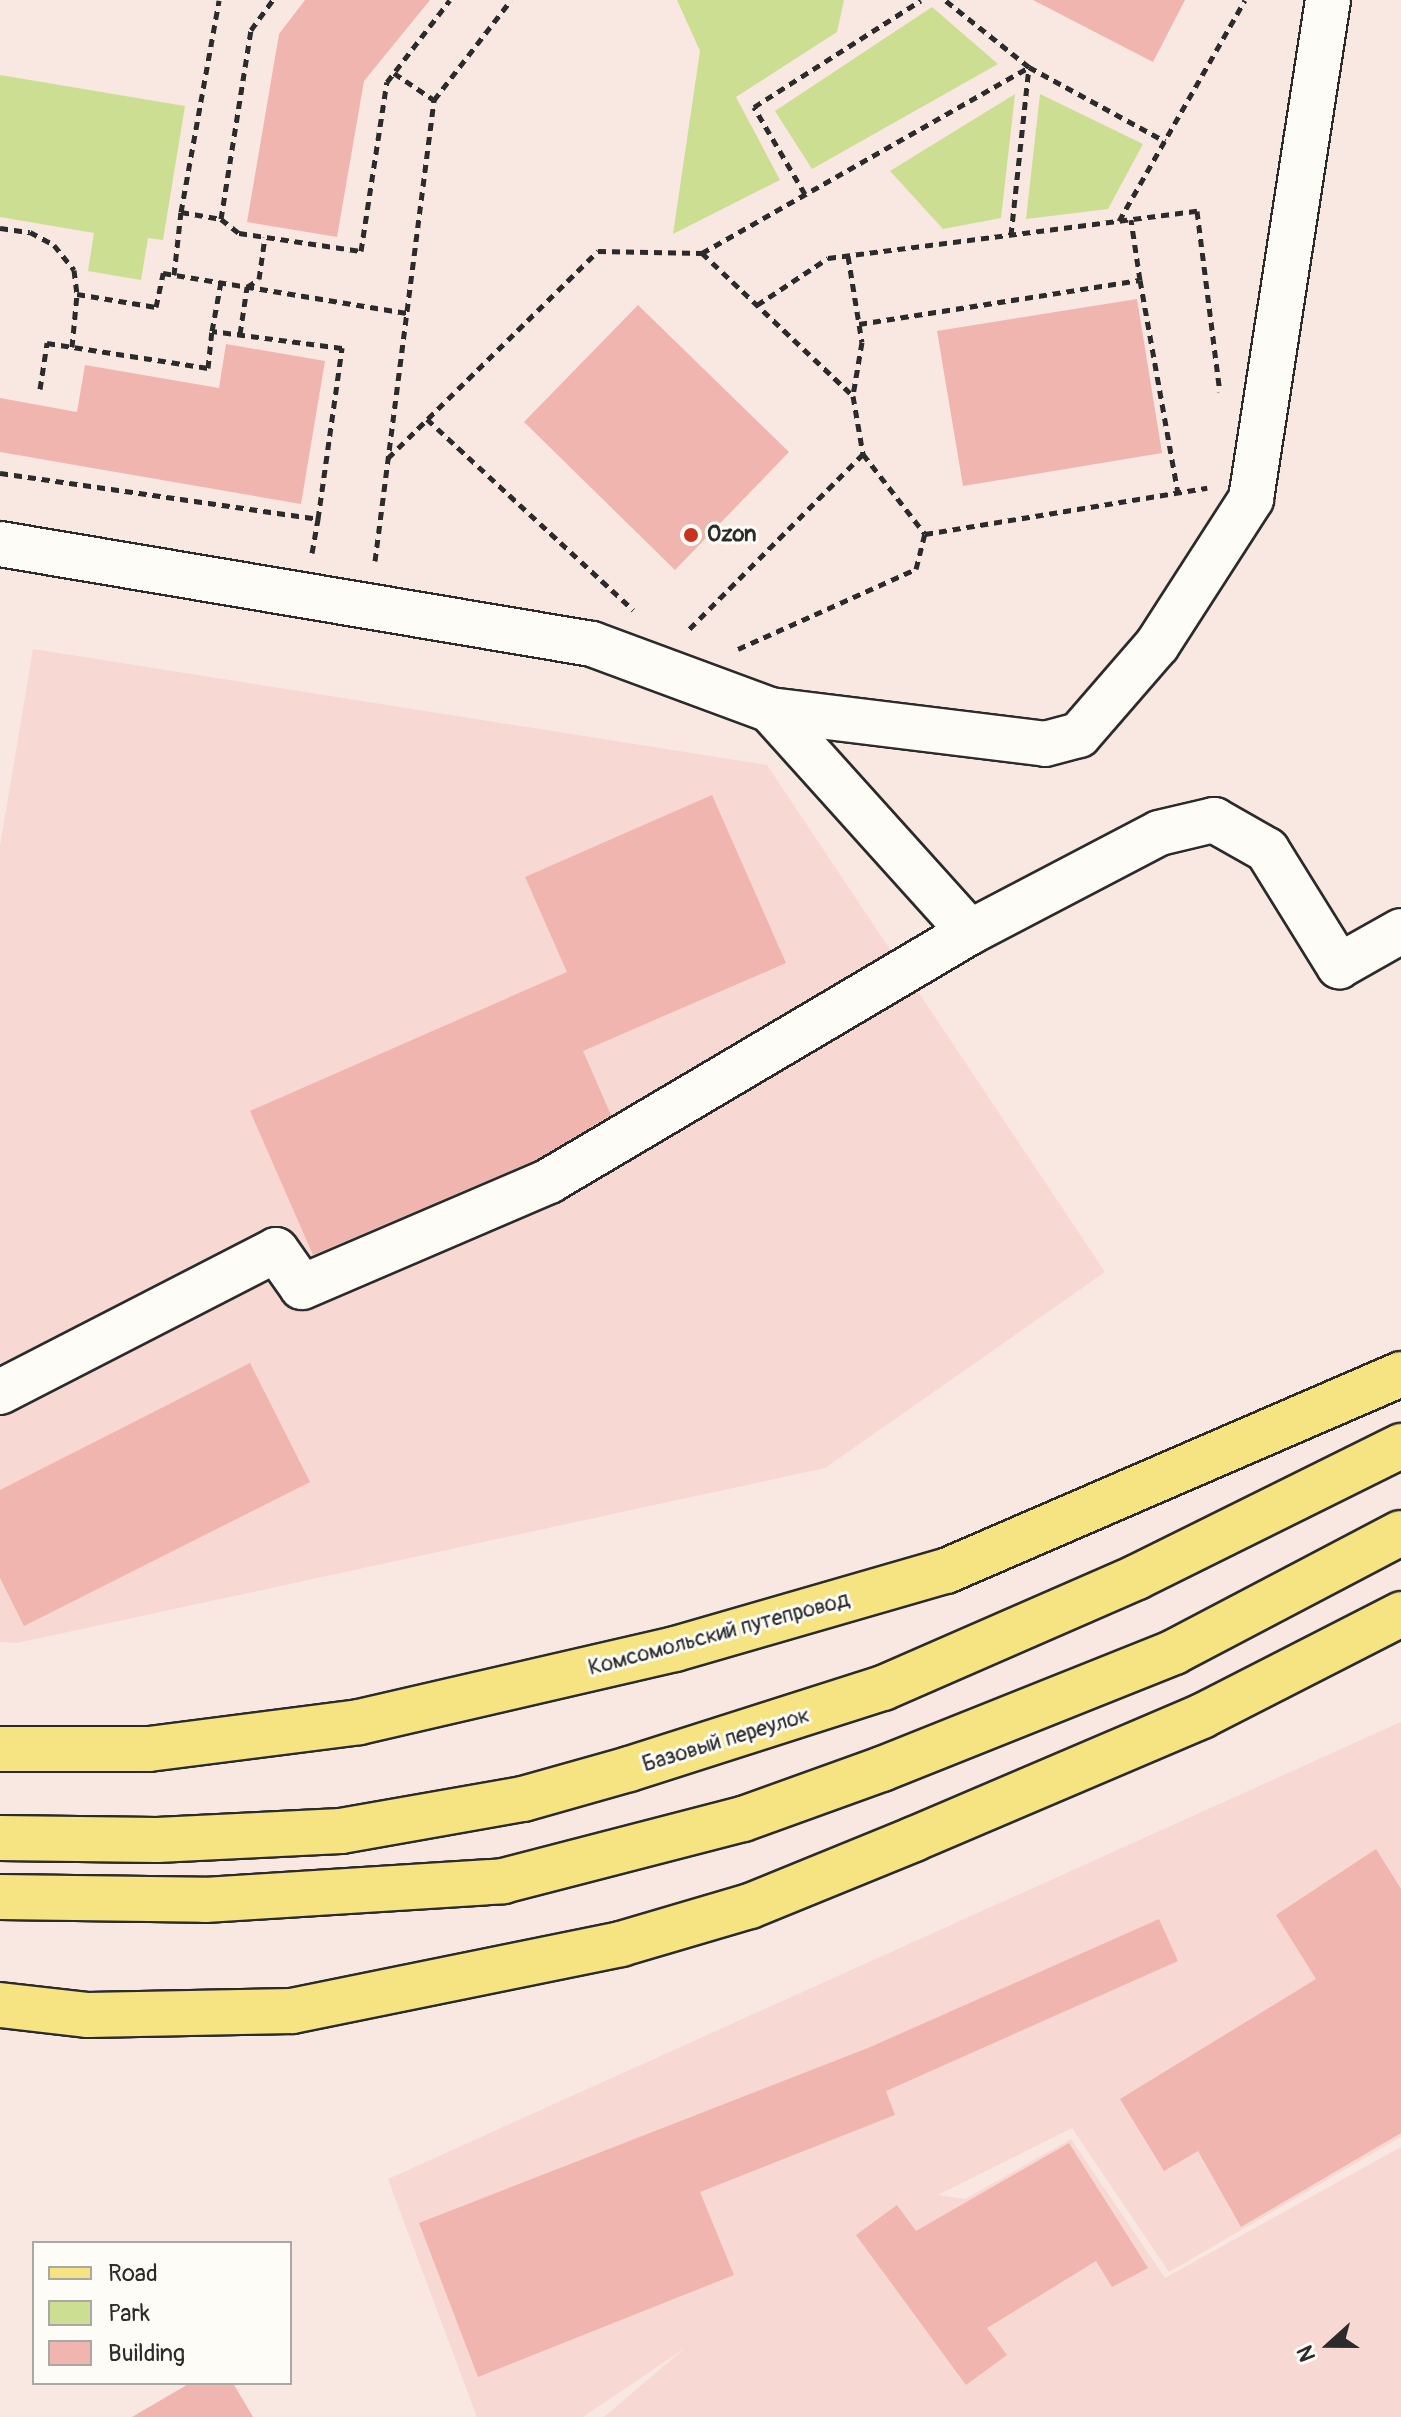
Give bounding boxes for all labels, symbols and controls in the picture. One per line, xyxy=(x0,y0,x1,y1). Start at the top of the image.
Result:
place label: Ozon xyxy=(707,522,756,548)
marker: Ozon xyxy=(682,526,700,544)
street label: Комсомольский путепровод xyxy=(586,1586,852,1682)
street label: Базовый переулок xyxy=(639,1702,813,1778)
legend xyxy=(32,2241,292,2385)
text: Road xyxy=(108,2259,158,2288)
text: Park xyxy=(108,2299,150,2328)
north arrow xyxy=(1289,2305,1369,2385)
text: Building xyxy=(108,2339,185,2368)
text: N xyxy=(1291,2342,1322,2366)

